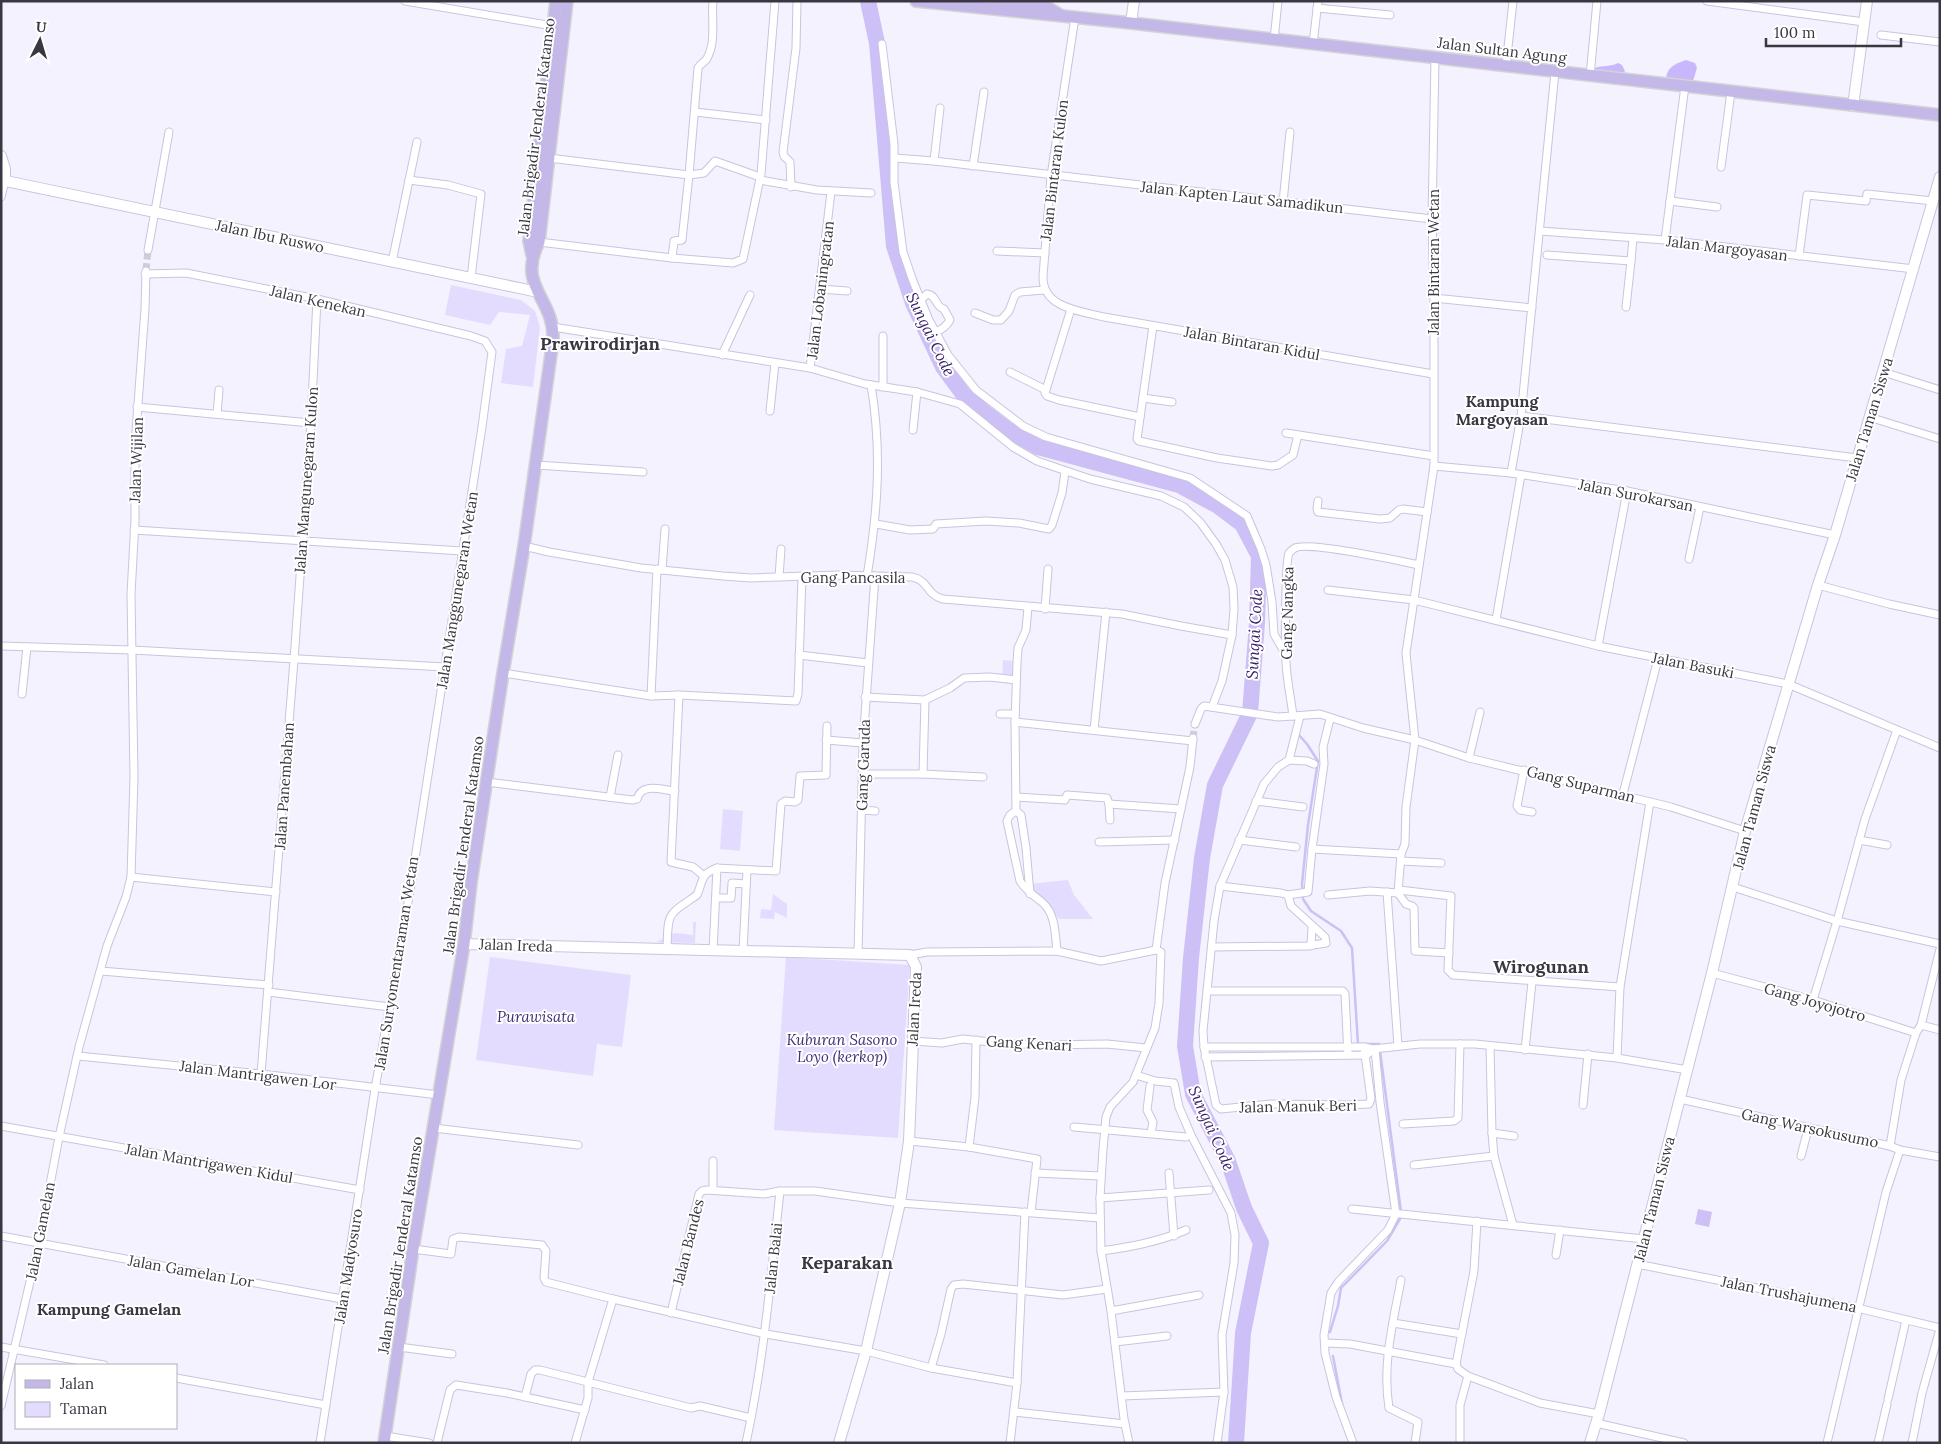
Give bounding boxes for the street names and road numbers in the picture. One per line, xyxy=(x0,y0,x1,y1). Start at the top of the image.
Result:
street label: Jalan Brigadir Jenderal Katamso xyxy=(513,16,559,238)
street label: Jalan Sultan Agung xyxy=(1435,33,1568,67)
street label: Jalan Bintaran Kulon xyxy=(1036,98,1072,243)
street label: Jalan Kapten Laut Samadikun xyxy=(1139,177,1344,217)
street label: Jalan Bintaran Wetan xyxy=(1424,189,1443,336)
street label: Jalan Ibu Ruswo xyxy=(213,215,326,257)
street label: Jalan Lobaningratan xyxy=(802,220,838,361)
street label: Jalan Margoyasan xyxy=(1664,231,1789,265)
street label: Jalan Kenekan xyxy=(267,280,368,321)
street label: Jalan Bintaran Kidul xyxy=(1182,322,1321,364)
street label: Jalan Taman Siswa xyxy=(1841,355,1897,484)
street label: Jalan Mangunegaran Kulon xyxy=(290,386,322,575)
street label: Jalan Wijilan xyxy=(125,417,147,504)
street label: Jalan Surokarsan xyxy=(1576,474,1695,515)
street label: Jalan Manggunegaran Wetan xyxy=(432,490,482,691)
street label: Gang Nangka xyxy=(1277,566,1297,660)
street label: Gang Pancasila xyxy=(800,568,906,587)
street label: Jalan Basuki xyxy=(1649,648,1736,682)
street label: Gang Garuda xyxy=(852,719,874,811)
street label: Jalan Panembahan xyxy=(270,722,298,851)
street label: Jalan Brigadir Jenderal Katamso xyxy=(438,735,488,956)
street label: Jalan Taman Siswa xyxy=(1728,742,1780,872)
street label: Gang Suparman xyxy=(1525,761,1637,807)
street label: Jalan Suryomentaraman Wetan xyxy=(370,855,422,1072)
street label: Jalan Ireda xyxy=(478,934,554,956)
street label: Jalan Ireda xyxy=(903,971,925,1047)
street label: Gang Joyojotro xyxy=(1762,978,1868,1026)
street label: Gang Kenari xyxy=(985,1031,1073,1055)
street label: Jalan Mantrigawen Lor xyxy=(178,1056,338,1094)
street label: Jalan Manuk Beri xyxy=(1238,1095,1357,1117)
street label: Gang Warsokusumo xyxy=(1740,1104,1881,1152)
street label: Jalan Taman Siswa xyxy=(1629,1134,1679,1265)
street label: Jalan Brigadir Jenderal Katamso xyxy=(373,1135,427,1356)
street label: Jalan Mantrigawen Kidul xyxy=(123,1139,294,1187)
street label: Jalan Gamelan xyxy=(21,1180,59,1283)
street label: Jalan Bandes xyxy=(668,1197,708,1288)
street label: Jalan Madyosuro xyxy=(329,1207,366,1326)
street label: Jalan Balai xyxy=(760,1222,786,1295)
street label: Jalan Gamelan Lor xyxy=(126,1250,256,1292)
street label: Jalan Trushajumena xyxy=(1719,1271,1859,1317)

